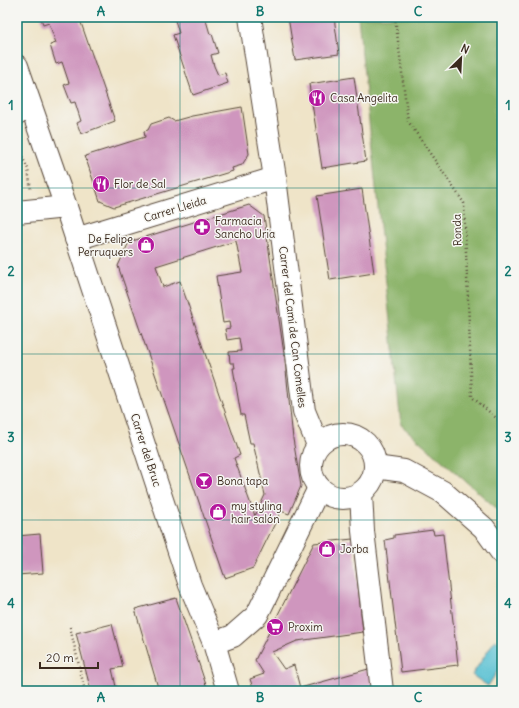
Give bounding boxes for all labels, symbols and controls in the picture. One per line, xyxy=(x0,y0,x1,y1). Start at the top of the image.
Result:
text: A xyxy=(97,3,106,20)
text: B xyxy=(256,3,265,20)
text: C xyxy=(414,3,423,20)
north arrow xyxy=(441,38,481,78)
text: N xyxy=(459,41,471,57)
restaurant icon: Casa Angelita xyxy=(307,88,327,108)
place label: Casa Angelita xyxy=(330,91,398,105)
text: 1 xyxy=(8,97,14,114)
text: 1 xyxy=(505,97,511,114)
restaurant icon: Flor de Sal xyxy=(91,174,111,194)
place label: Flor de Sal xyxy=(114,177,166,191)
street label: Carrer Lleida xyxy=(142,193,208,225)
place label: Farmacia Sancho Uria xyxy=(215,214,275,241)
street label: Ronda xyxy=(449,214,465,246)
pharmacy icon: Farmacia Sancho Uria xyxy=(192,217,212,237)
place label: De Felipe Perruquers xyxy=(78,232,133,259)
shop icon: De Felipe Perruquers xyxy=(136,235,156,255)
street label: Carrer del Camí de Can Comelles xyxy=(276,245,310,409)
text: 2 xyxy=(7,263,15,280)
text: 2 xyxy=(504,263,512,280)
street label: Carrer del Bruc xyxy=(128,412,165,489)
text: 3 xyxy=(7,429,15,446)
text: 3 xyxy=(504,429,512,446)
bar icon: Bona tapa xyxy=(194,471,214,491)
place label: Bona tapa xyxy=(217,474,268,488)
place label: my styling hair salón xyxy=(231,499,282,526)
shop icon: my styling hair salón xyxy=(208,502,228,522)
shop icon: Jorba xyxy=(317,539,337,559)
place label: Jorba xyxy=(340,542,369,556)
text: 4 xyxy=(7,595,15,612)
text: 4 xyxy=(504,595,512,612)
supermarket icon: Proxim xyxy=(265,617,285,637)
place label: Proxim xyxy=(288,620,323,634)
scale bar xyxy=(40,644,98,670)
text: 20 m xyxy=(46,650,74,665)
text: A xyxy=(97,689,106,706)
text: B xyxy=(256,689,265,706)
text: C xyxy=(414,689,423,706)

